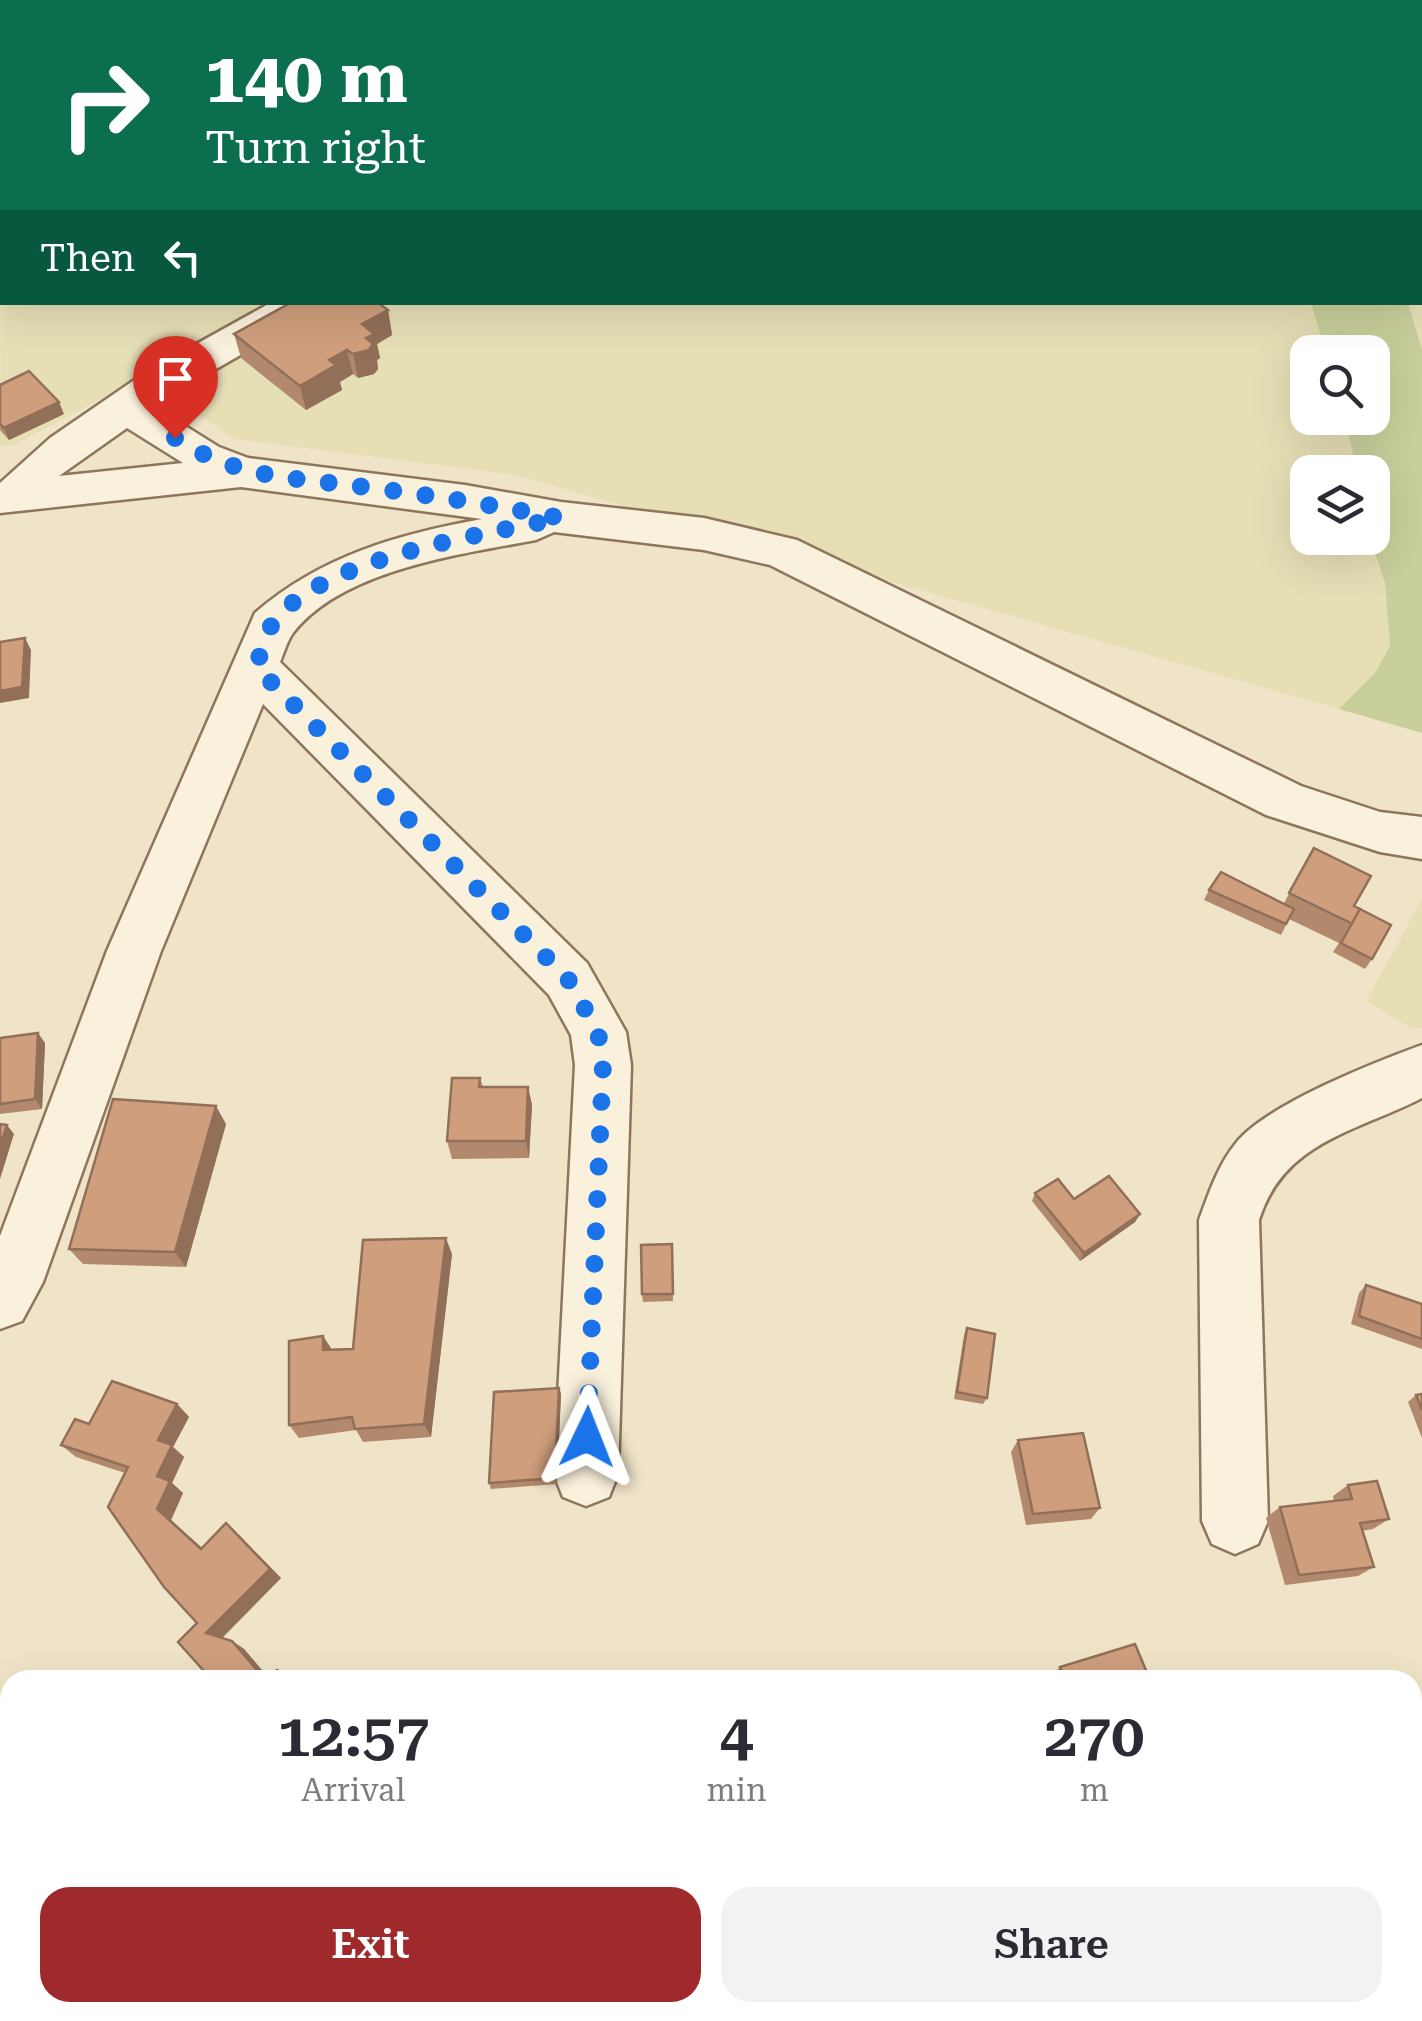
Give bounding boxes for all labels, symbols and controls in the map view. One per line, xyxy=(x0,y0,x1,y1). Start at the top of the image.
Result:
text: 140 m xyxy=(205,37,408,119)
icon: right xyxy=(40,40,170,170)
text: Turn right xyxy=(205,121,426,174)
icon: left xyxy=(155,230,210,285)
text: Then xyxy=(40,236,135,280)
map controls xyxy=(1290,335,1390,555)
button: search xyxy=(1290,335,1390,435)
pin xyxy=(133,336,218,439)
icon: arrive xyxy=(148,351,203,406)
button: layers xyxy=(1290,455,1390,555)
position arrow xyxy=(535,1385,639,1489)
text: 12:57 xyxy=(277,1700,429,1771)
text: 4 xyxy=(720,1700,753,1771)
text: 270 xyxy=(1044,1700,1145,1771)
text: Arrival xyxy=(301,1771,405,1809)
text: min xyxy=(707,1771,767,1809)
text: m xyxy=(1080,1771,1109,1809)
button: Exit xyxy=(40,1887,701,2002)
button: Share xyxy=(721,1887,1382,2002)

